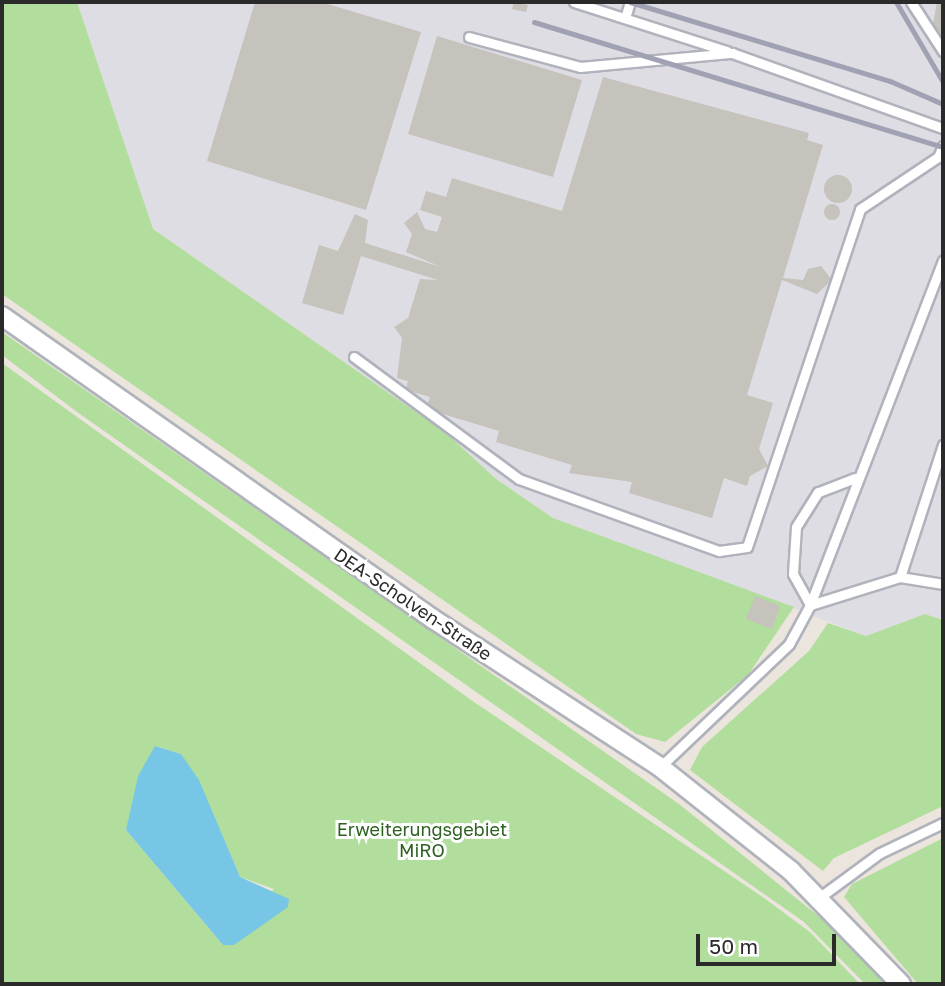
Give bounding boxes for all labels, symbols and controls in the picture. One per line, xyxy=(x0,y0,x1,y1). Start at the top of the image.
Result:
street label: DEA-Scholven-Straße xyxy=(330,543,496,665)
park label: Erweiterungsgebiet MiRO xyxy=(337,819,507,862)
scale bar xyxy=(700,920,840,964)
text: 50 m xyxy=(709,933,758,959)

